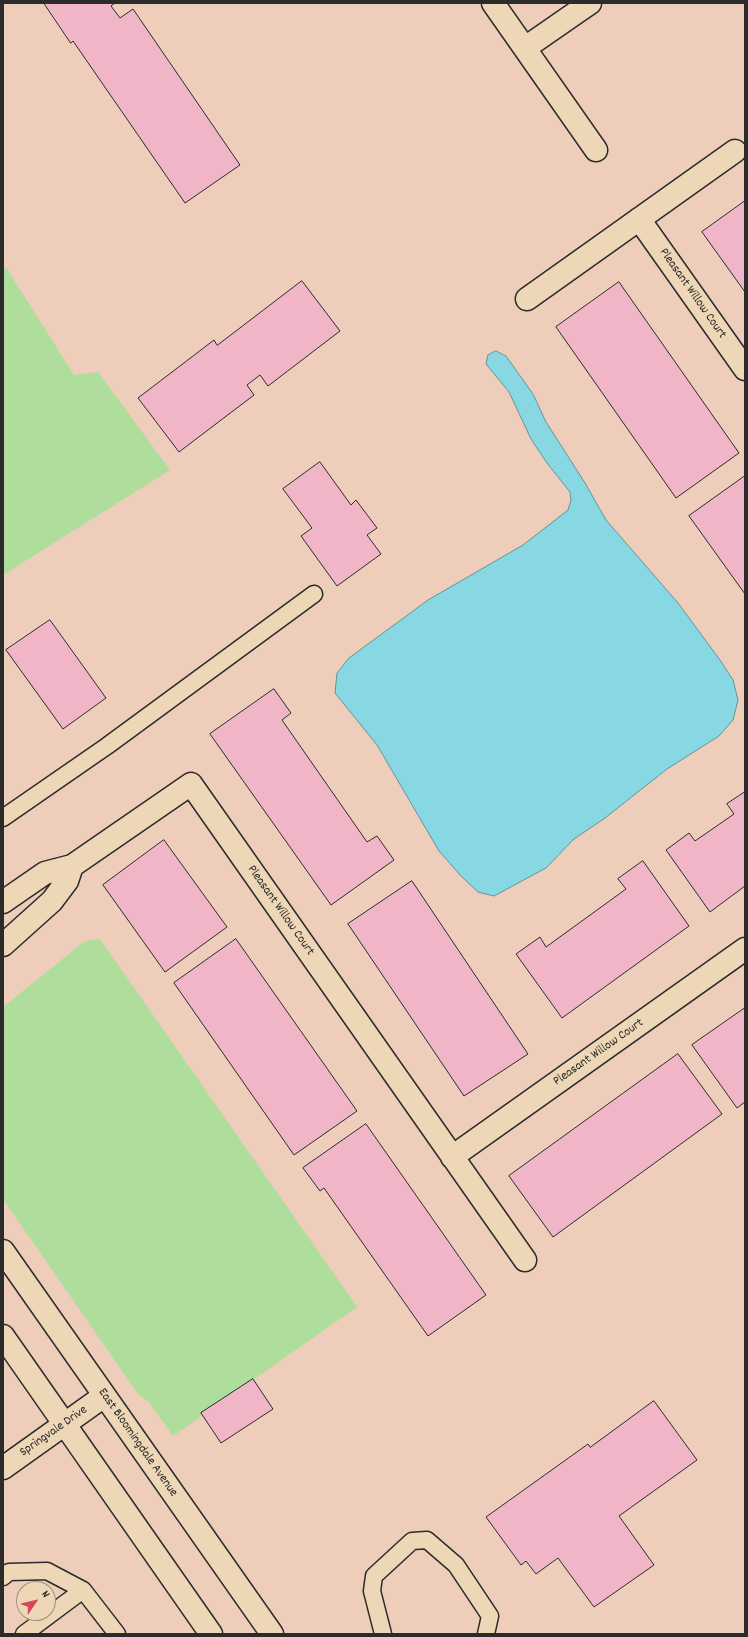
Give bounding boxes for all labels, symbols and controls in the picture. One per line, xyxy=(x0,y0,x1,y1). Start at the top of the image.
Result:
street label: Pleasant Willow Court xyxy=(655,246,729,342)
street label: Pleasant Willow Court xyxy=(243,863,317,959)
street label: Pleasant Willow Court xyxy=(551,1016,647,1090)
street label: East Bloomingdale Avenue xyxy=(94,1386,180,1500)
street label: Springvale Drive xyxy=(17,1403,91,1461)
north arrow xyxy=(16,1581,56,1621)
text: N xyxy=(37,1588,53,1602)

